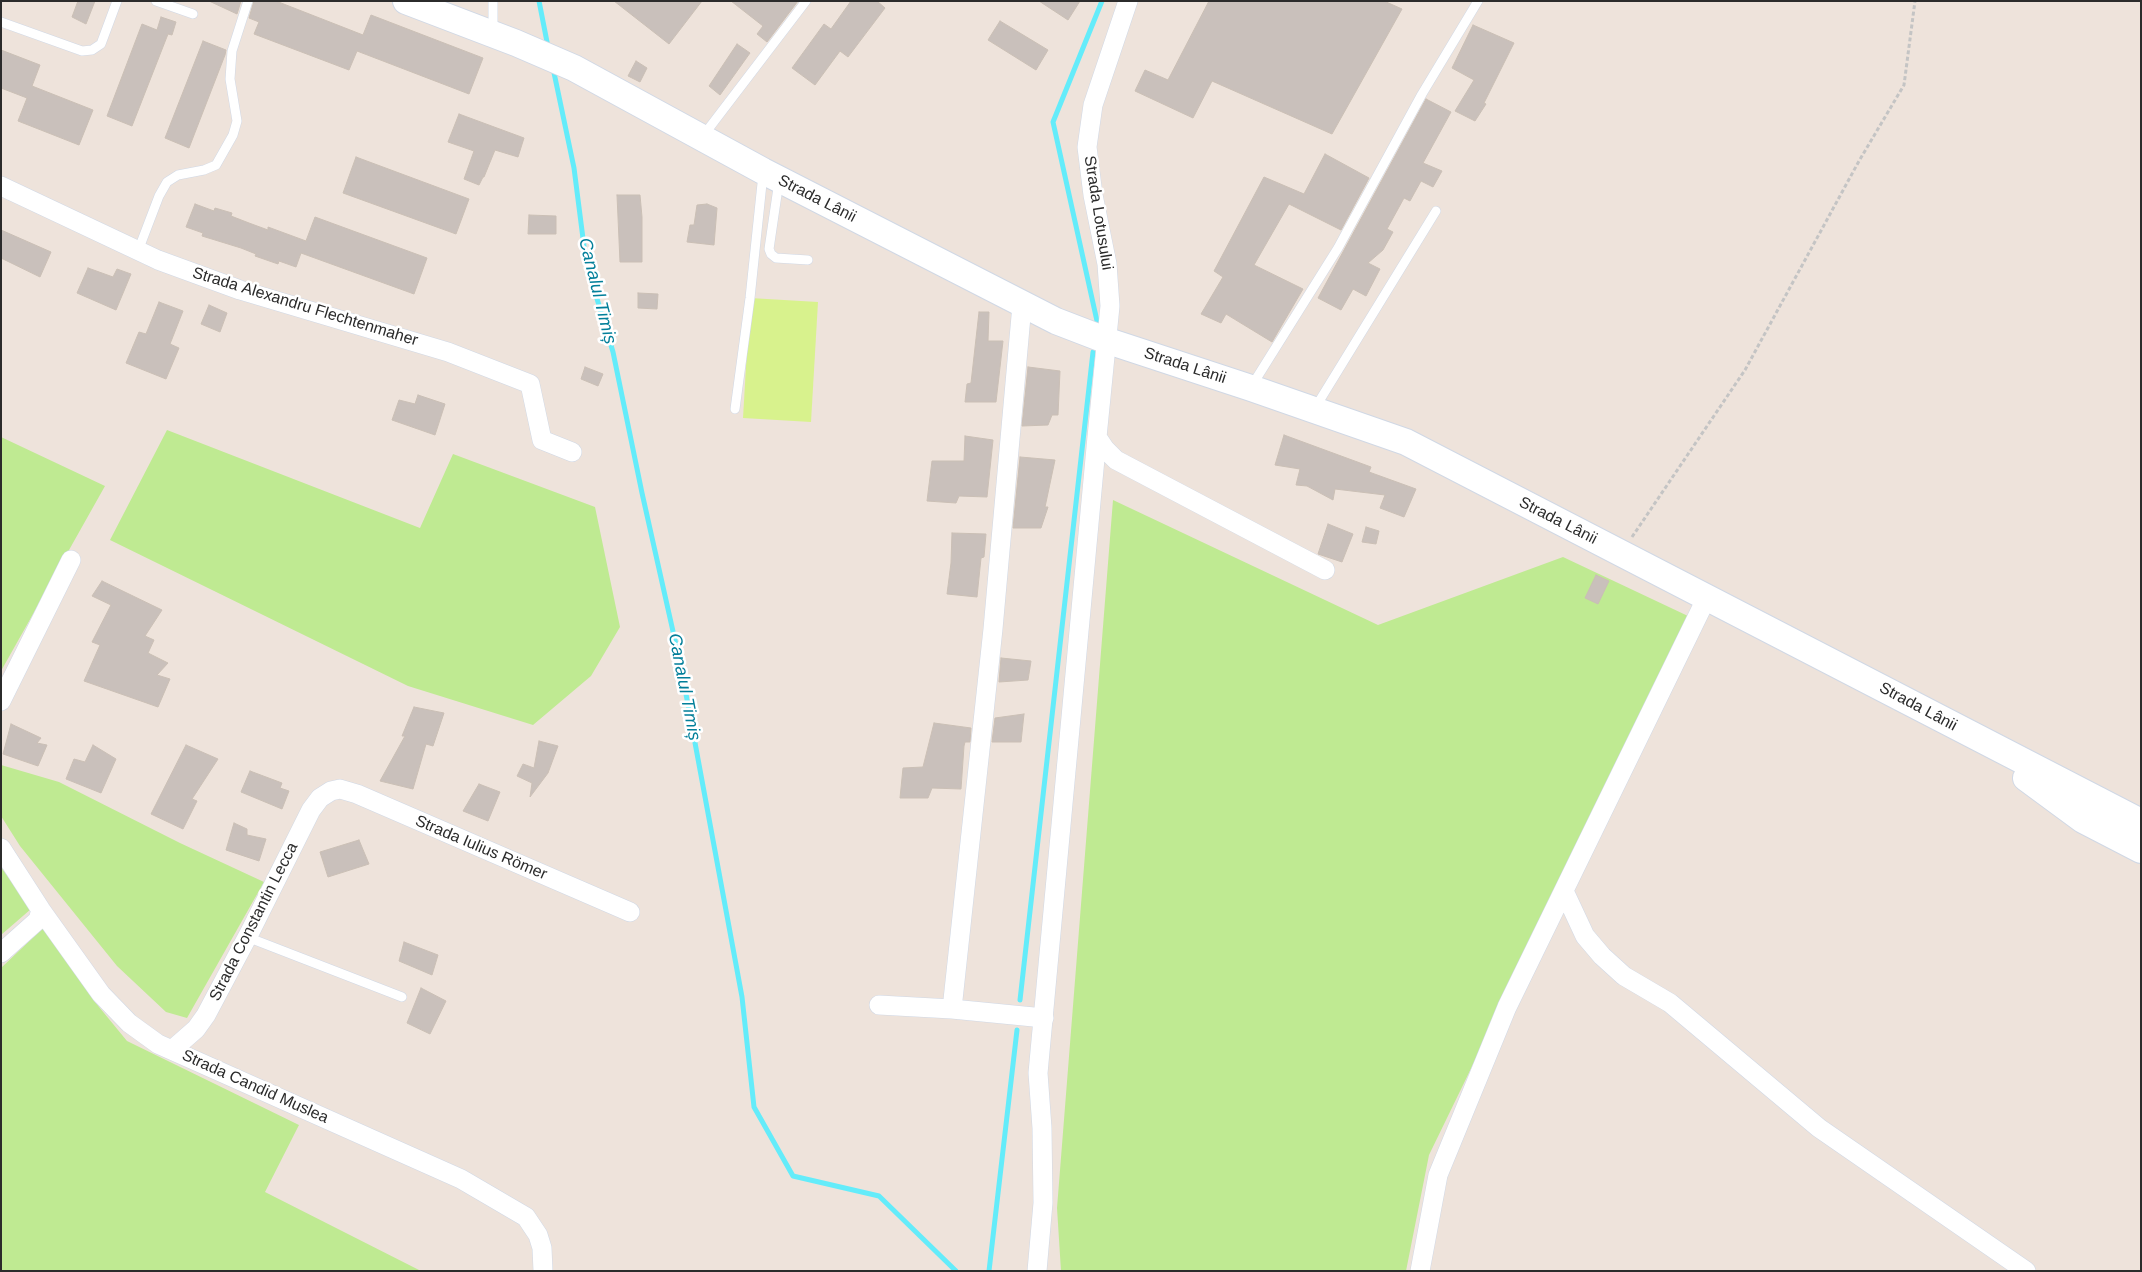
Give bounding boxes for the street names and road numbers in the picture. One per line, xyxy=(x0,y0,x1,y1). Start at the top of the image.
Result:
street label: Strada Lotusului xyxy=(1079,154,1117,272)
street label: Strada Lânii xyxy=(775,171,859,227)
street label: Strada Alexandru Flechtenmaher xyxy=(190,263,420,351)
street label: Strada Lânii xyxy=(1141,344,1229,388)
street label: Strada Lânii xyxy=(1516,493,1600,549)
street label: Strada Lânii xyxy=(1876,678,1960,736)
street label: Strada Iulius Römer xyxy=(412,812,550,884)
street label: Strada Constantin Lecca xyxy=(206,840,302,1004)
street label: Strada Candid Muslea xyxy=(179,1046,331,1128)

